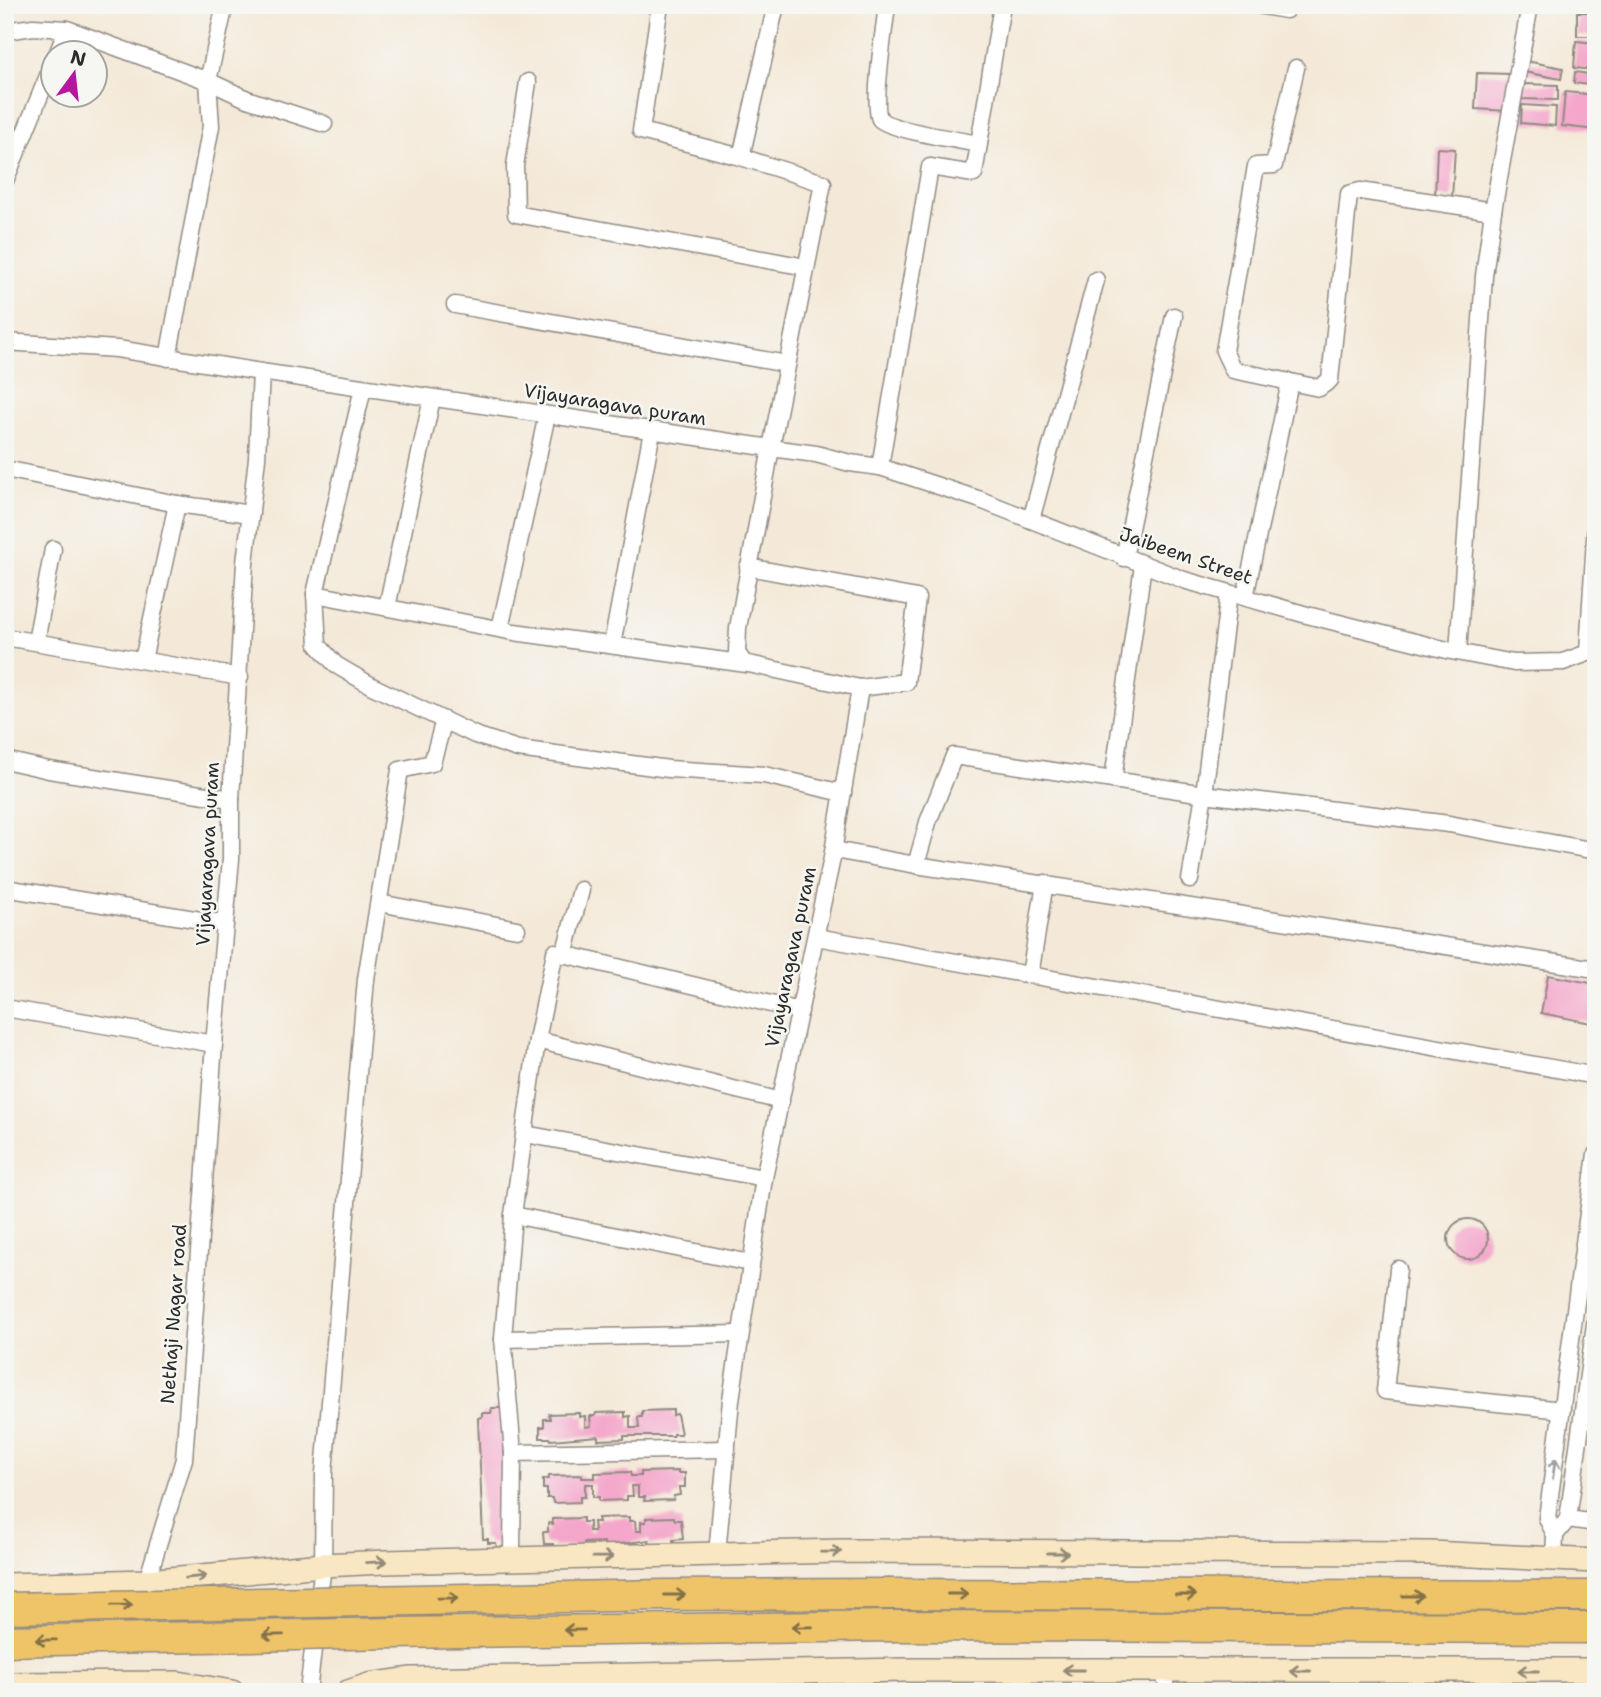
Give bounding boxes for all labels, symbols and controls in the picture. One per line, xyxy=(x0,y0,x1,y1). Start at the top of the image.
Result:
north arrow xyxy=(38,38,108,108)
text: N xyxy=(68,44,89,72)
street label: Vijayaragava puram xyxy=(522,378,708,431)
street label: Jaibeem Street xyxy=(1116,521,1256,590)
street label: Vijayaragava puram xyxy=(190,761,225,947)
street label: Vijayaragava puram xyxy=(759,864,822,1050)
street label: Nethaji Nagar road xyxy=(155,1223,192,1405)
one-way arrow xyxy=(1548,1458,1561,1481)
one-way arrow xyxy=(819,1545,842,1559)
one-way arrow xyxy=(1046,1546,1069,1560)
one-way arrow xyxy=(591,1551,614,1564)
one-way arrow xyxy=(364,1556,387,1569)
one-way arrow xyxy=(184,1570,207,1583)
one-way arrow xyxy=(947,1587,970,1601)
one-way arrow xyxy=(664,1588,687,1602)
one-way arrow xyxy=(1174,1588,1197,1602)
one-way arrow xyxy=(1402,1589,1425,1602)
one-way arrow xyxy=(436,1591,459,1605)
one-way arrow xyxy=(111,1598,134,1612)
one-way arrow xyxy=(790,1621,813,1634)
one-way arrow xyxy=(563,1623,586,1637)
one-way arrow xyxy=(262,1629,285,1642)
one-way arrow xyxy=(35,1634,58,1647)
one-way arrow xyxy=(1061,1663,1084,1677)
one-way arrow xyxy=(1289,1664,1312,1678)
one-way arrow xyxy=(1516,1664,1539,1678)

